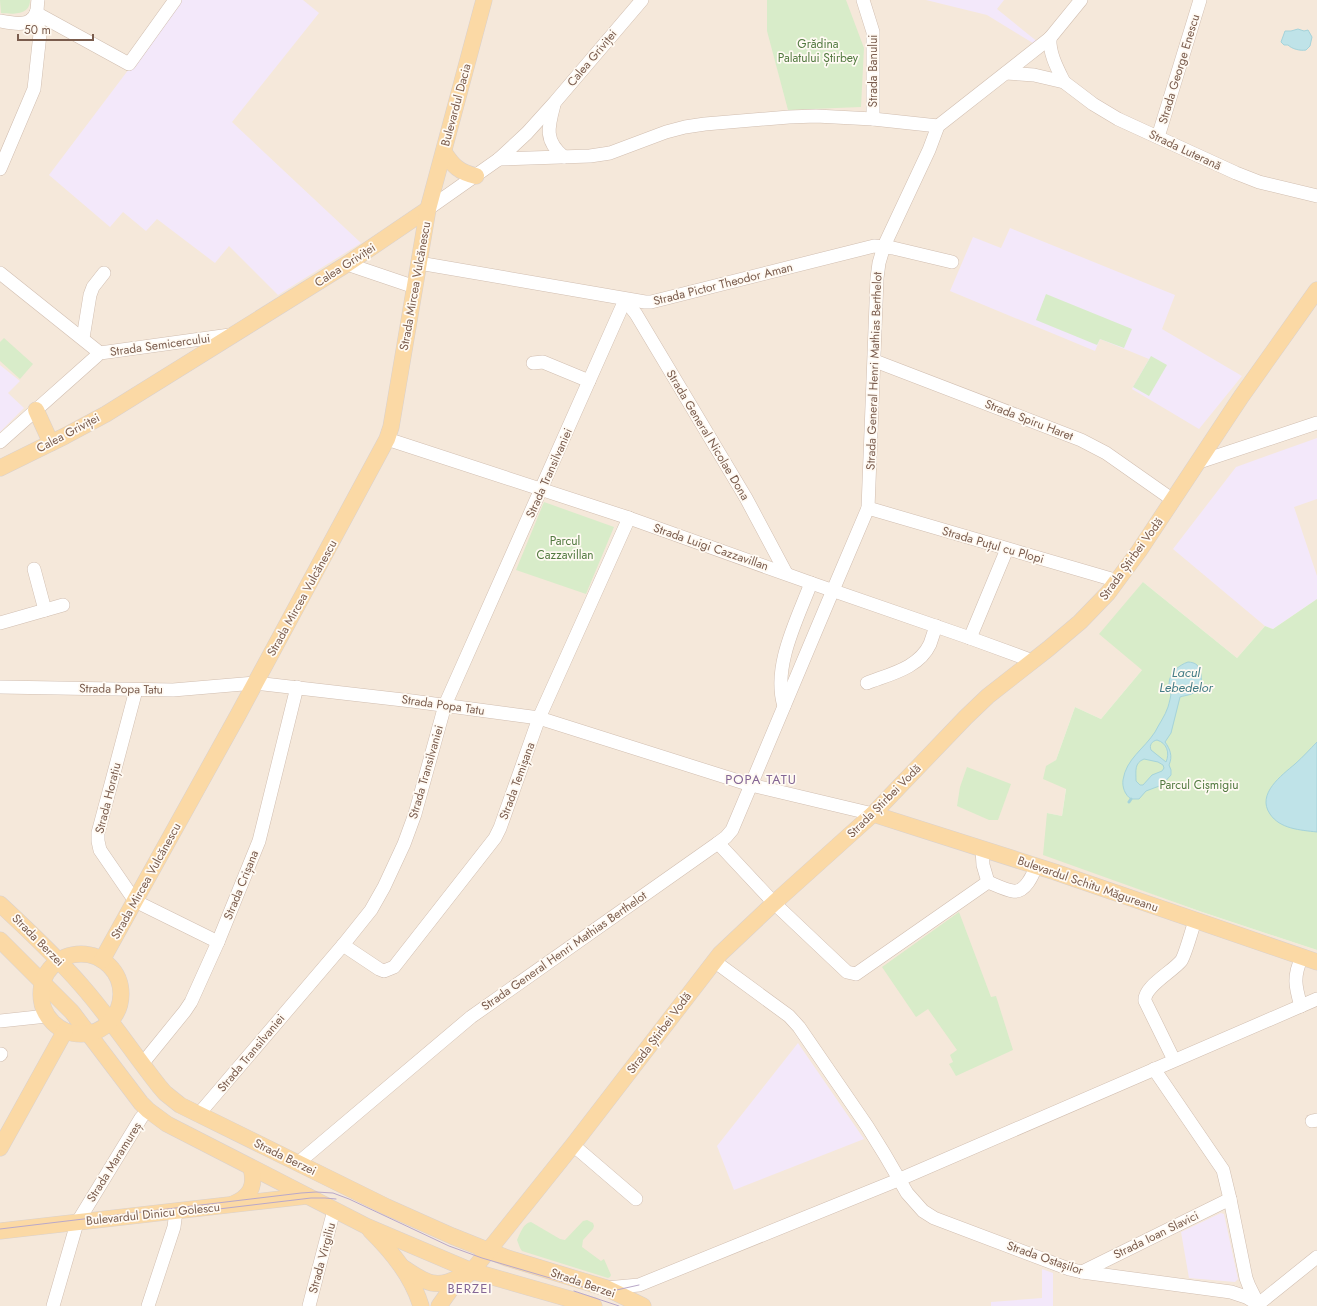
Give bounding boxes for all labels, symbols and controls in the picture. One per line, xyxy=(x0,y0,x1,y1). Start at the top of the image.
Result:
street label: Strada George Enescu xyxy=(1154,12,1204,126)
scale bar xyxy=(18,16,93,42)
text: 50 m xyxy=(24,21,51,39)
street label: Calea Griviței xyxy=(563,26,621,90)
park label: Grădina Palatului Știrbey xyxy=(778,35,859,67)
street label: Strada Banului xyxy=(864,35,882,107)
street label: Bulevardul Dacia xyxy=(436,61,476,148)
street label: Strada Luterană xyxy=(1146,125,1224,175)
street label: Strada Mircea Vulcănescu xyxy=(395,220,435,352)
street label: Calea Griviței xyxy=(311,239,379,291)
street label: Strada Pictor Theodor Aman xyxy=(651,258,795,310)
street label: Strada General Henri Mathias Berthelot xyxy=(862,272,886,470)
street label: Strada Semicercului xyxy=(109,329,211,361)
street label: Strada General Nicolae Dona xyxy=(662,366,754,504)
street label: Strada Spiru Haret xyxy=(982,395,1076,445)
street label: Calea Griviței xyxy=(33,409,103,457)
street label: Strada Transilvaniei xyxy=(521,425,577,521)
street label: Strada Știrbei Vodă xyxy=(1095,514,1167,604)
street label: Strada Luigi Cazzavillan xyxy=(651,519,771,575)
street label: Strada Puțul cu Plopi xyxy=(940,522,1046,568)
park label: Parcul Cazzavillan xyxy=(536,532,594,564)
street label: Strada Mircea Vulcănescu xyxy=(262,536,342,660)
water label: Lacul Lebedelor xyxy=(1159,663,1214,697)
street label: Strada Popa Tatu xyxy=(79,679,163,699)
street label: Strada Popa Tatu xyxy=(400,690,486,720)
street label: Strada Transilvaniei xyxy=(404,723,448,821)
street label: Strada Temișana xyxy=(495,740,539,822)
street label: Strada Horațiu xyxy=(90,760,126,836)
street label: Strada Știrbei Vodă xyxy=(843,760,925,842)
district label: POPA TATU xyxy=(725,770,797,789)
park label: Parcul Cișmigiu xyxy=(1159,776,1239,794)
street label: Strada Mircea Vulcănescu xyxy=(106,819,186,943)
street label: Strada Crișana xyxy=(219,847,263,923)
street label: Bulevardul Schitu Măgureanu xyxy=(1015,851,1161,917)
street label: Strada General Henri Mathias Berthelot xyxy=(478,887,650,1015)
street label: Strada Berzei xyxy=(8,910,68,970)
street label: Strada Știrbei Vodă xyxy=(622,988,696,1078)
street label: Strada Transilvaniei xyxy=(213,1010,289,1096)
street label: Strada Maramureș xyxy=(82,1118,146,1206)
street label: Strada Berzei xyxy=(251,1134,319,1180)
street label: Bulevardul Dinicu Golescu xyxy=(85,1198,221,1230)
street label: Strada Ioan Slavici xyxy=(1110,1207,1202,1263)
street label: Strada Virgiliu xyxy=(304,1221,340,1295)
street label: Strada Ostașilor xyxy=(1004,1236,1087,1280)
street label: Strada Berzei xyxy=(548,1263,618,1303)
district label: BERZEI xyxy=(447,1279,493,1298)

